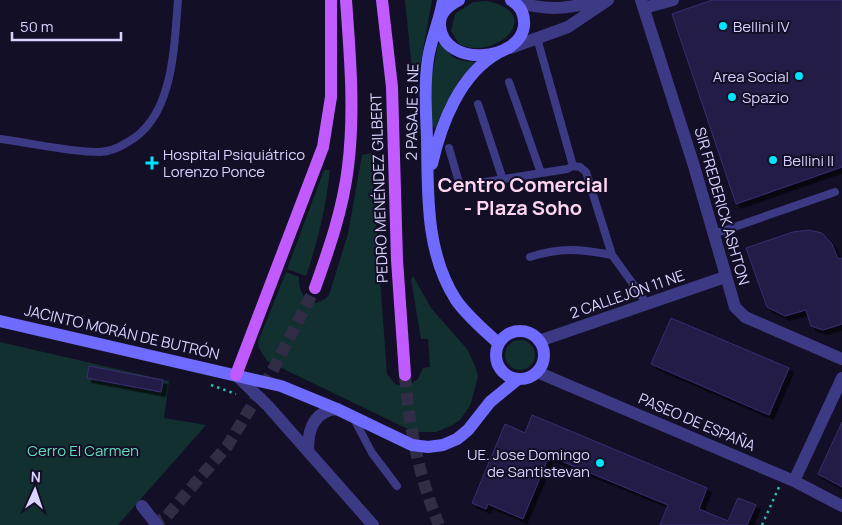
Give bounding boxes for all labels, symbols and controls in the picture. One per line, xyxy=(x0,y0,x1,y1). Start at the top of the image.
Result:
scale bar xyxy=(12,10,121,42)
text: 50 m xyxy=(20,16,54,37)
place label: Bellini IV xyxy=(733,16,789,37)
marker: Bellini IV xyxy=(717,20,729,32)
street label: 2 PASAJE 5 NE xyxy=(401,63,423,161)
place label: Area Social xyxy=(713,66,789,87)
marker: Area Social xyxy=(793,70,805,82)
place label: Spazio xyxy=(742,87,789,108)
marker: Spazio xyxy=(726,91,738,103)
street label: PEDRO MENÉNDEZ GILBERT xyxy=(365,93,393,283)
street label: SIR FREDERICK ASHTON xyxy=(689,125,755,287)
place label: Hospital Psiquiátrico Lorenzo Ponce xyxy=(163,144,305,182)
place label: Bellini II xyxy=(783,150,834,171)
marker: Bellini II xyxy=(767,154,779,166)
marker: Hospital Psiquiátrico Lorenzo Ponce xyxy=(145,156,159,170)
district label: Centro Comercial - Plaza Soho xyxy=(438,171,608,221)
street label: 2 CALLEJÓN 11 NE xyxy=(567,265,687,323)
street label: JACINTO MORÁN DE BUTRÓN xyxy=(22,299,222,365)
street label: PASEO DE ESPAÑA xyxy=(635,388,759,456)
park label: Cerro El Carmen xyxy=(27,440,139,461)
place label: UE. Jose Domingo de Santistevan xyxy=(467,444,590,482)
marker: UE. Jose Domingo de Santistevan xyxy=(594,457,606,469)
north arrow xyxy=(10,465,60,515)
text: N xyxy=(30,467,41,486)

